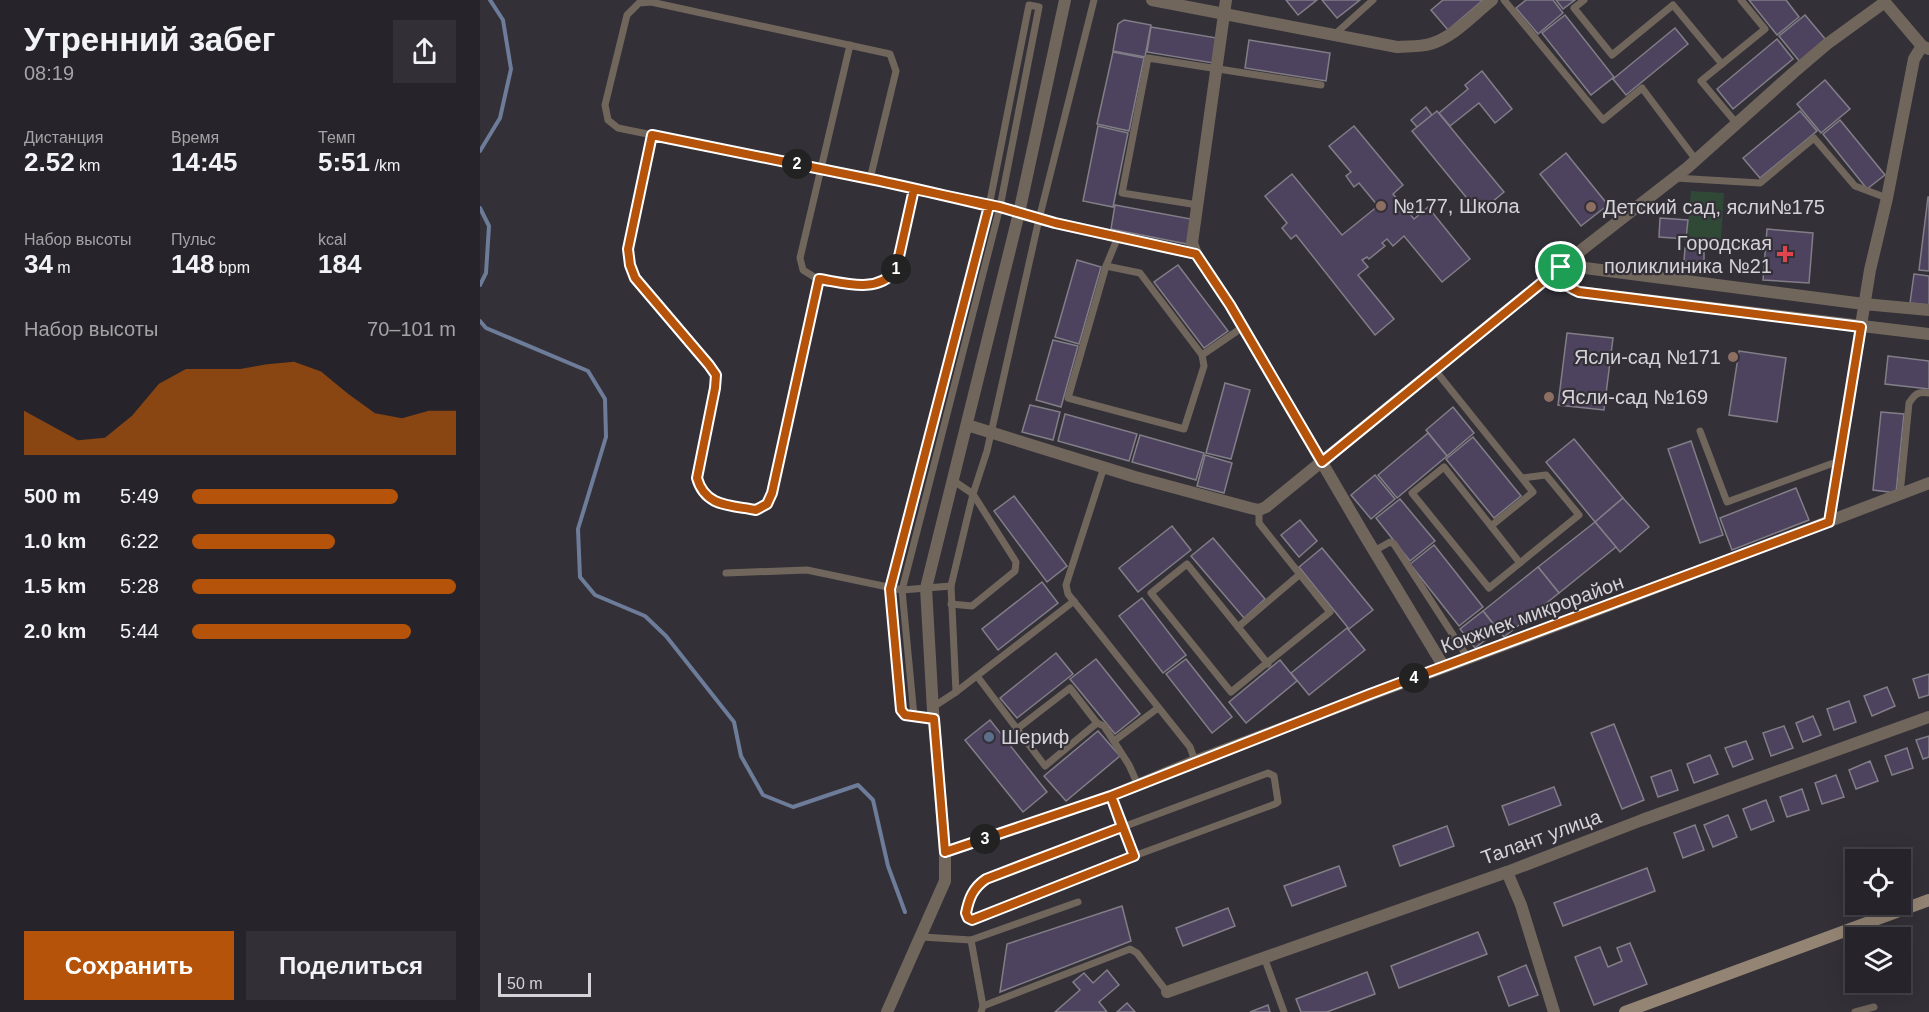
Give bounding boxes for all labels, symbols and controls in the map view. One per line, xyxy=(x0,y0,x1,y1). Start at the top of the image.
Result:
button: share xyxy=(393,20,456,83)
text: Утренний забег xyxy=(24,21,276,58)
text: 08:19 xyxy=(24,62,74,84)
text: Дистанция xyxy=(24,129,103,146)
text: Время xyxy=(171,129,219,146)
text: Темп xyxy=(318,129,355,146)
text: 2.52 xyxy=(24,147,75,177)
text: 14:45 xyxy=(171,147,238,177)
text: 5:51 xyxy=(318,147,370,177)
pin: 2 xyxy=(782,149,812,179)
text: 2 xyxy=(793,155,801,172)
text: km xyxy=(75,157,100,174)
text: /km xyxy=(370,157,400,174)
place label: №177, Школа xyxy=(1393,195,1521,217)
place label: Детский сад, ясли№175 xyxy=(1603,196,1825,218)
marker: №177, Школа xyxy=(1374,199,1388,213)
marker: Детский сад, ясли№175 xyxy=(1584,200,1598,214)
text: Набор высоты xyxy=(24,231,131,248)
text: Пульс xyxy=(171,231,216,248)
text: kcal xyxy=(318,231,346,248)
place label: Городская поликлиника №21 xyxy=(1604,232,1772,277)
pin xyxy=(1535,241,1586,292)
marker: Городская поликлиника №21 xyxy=(1776,245,1794,263)
text: 34 xyxy=(24,249,53,279)
text: 148 xyxy=(171,249,214,279)
text: 184 xyxy=(318,249,361,279)
icon: arrive xyxy=(1544,250,1577,283)
pin: 1 xyxy=(881,254,911,284)
text: m xyxy=(53,259,71,276)
text: bpm xyxy=(214,259,250,276)
text: 1 xyxy=(892,260,900,277)
text: Набор высоты xyxy=(24,318,158,340)
text: 70–101 m xyxy=(367,318,456,340)
place label: Ясли-сад №171 xyxy=(1574,346,1721,368)
marker: Ясли-сад №171 xyxy=(1726,350,1740,364)
place label: Ясли-сад №169 xyxy=(1561,386,1708,408)
marker: Ясли-сад №169 xyxy=(1542,390,1556,404)
text: 500 m xyxy=(24,485,81,507)
text: 5:49 xyxy=(120,485,159,507)
text: 1.0 km xyxy=(24,530,86,552)
text: 6:22 xyxy=(120,530,159,552)
street label: Кокжиек микрорайон xyxy=(1438,571,1626,657)
text: 1.5 km xyxy=(24,575,86,597)
text: 5:28 xyxy=(120,575,159,597)
text: 2.0 km xyxy=(24,620,86,642)
text: 5:44 xyxy=(120,620,159,642)
pin: 4 xyxy=(1399,663,1429,693)
text: 4 xyxy=(1410,669,1418,686)
place label: Шериф xyxy=(1001,726,1069,748)
marker: Шериф xyxy=(982,730,996,744)
street label: Талант улица xyxy=(1478,805,1605,869)
pin: 3 xyxy=(970,824,1000,854)
text: 3 xyxy=(981,830,989,847)
map controls xyxy=(1845,849,1911,993)
button: locate xyxy=(1845,849,1911,915)
button: layers xyxy=(1845,927,1911,993)
button: Сохранить xyxy=(24,931,234,1000)
button: Поделиться xyxy=(246,931,456,1000)
scale bar xyxy=(498,970,591,998)
text: 50 m xyxy=(507,975,543,992)

